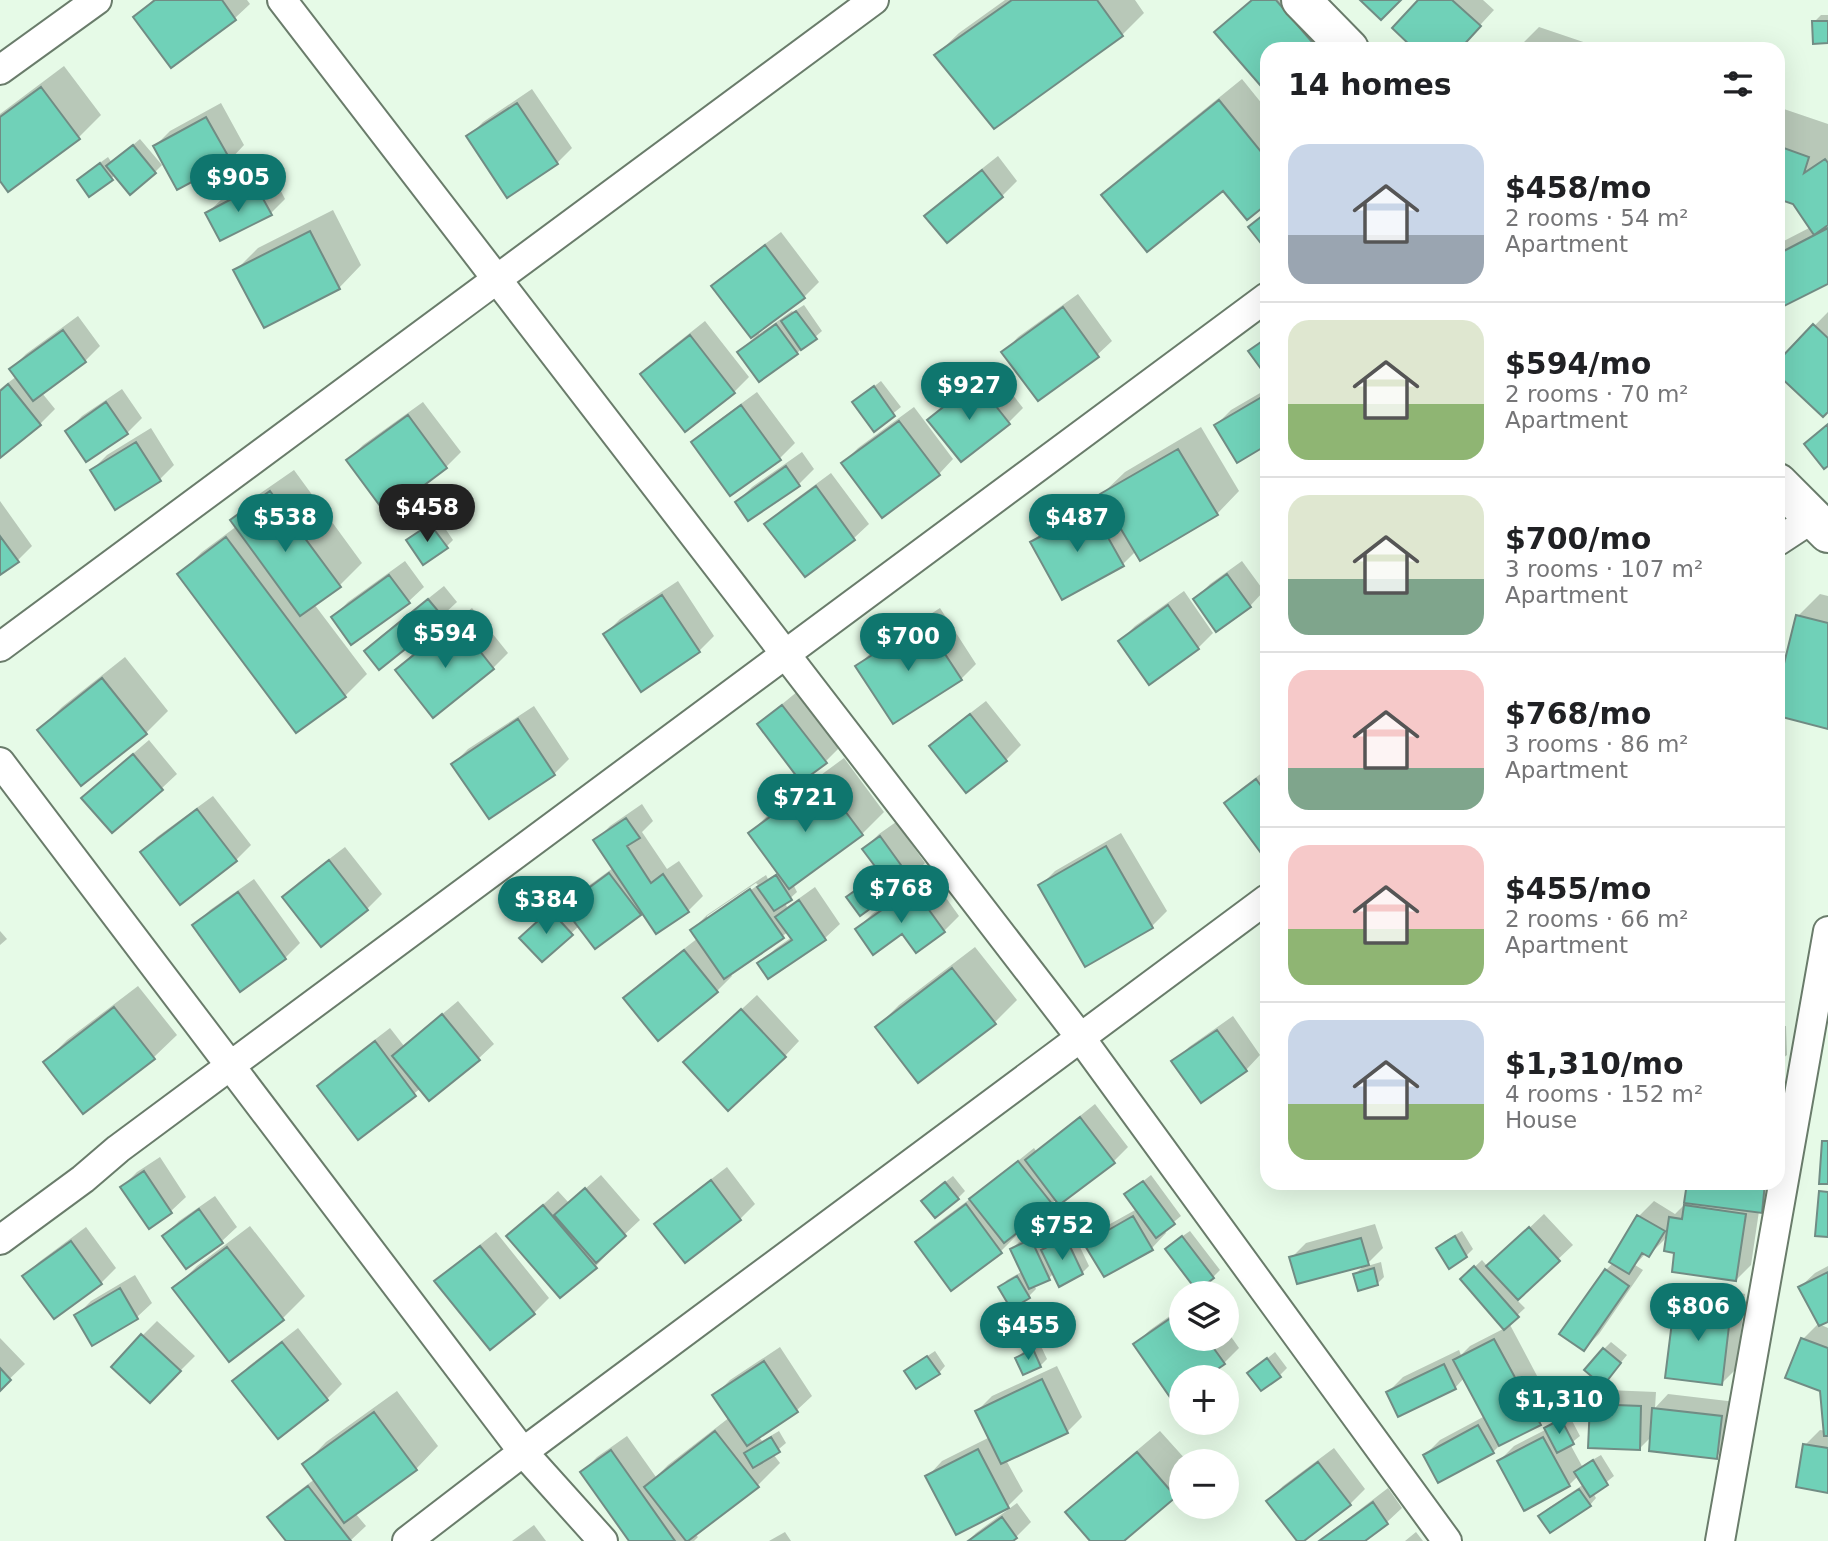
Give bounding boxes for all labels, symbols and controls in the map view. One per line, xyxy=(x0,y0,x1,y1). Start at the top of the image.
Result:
icon: filters xyxy=(1719,65,1757,103)
text: 14 homes xyxy=(1288,67,1452,102)
pin: $905 xyxy=(197,154,279,214)
text: $905 xyxy=(206,164,270,190)
text: $458/mo xyxy=(1505,170,1651,205)
icon: home xyxy=(1344,172,1428,256)
text: 2 rooms · 54 m² xyxy=(1505,205,1689,231)
text: Apartment xyxy=(1505,231,1628,257)
text: $594/mo xyxy=(1505,346,1651,381)
icon: home xyxy=(1344,348,1428,432)
pin: $927 xyxy=(928,362,1010,422)
text: $927 xyxy=(937,372,1001,398)
text: 2 rooms · 70 m² xyxy=(1505,381,1689,407)
text: Apartment xyxy=(1505,407,1628,433)
pin: $458 xyxy=(386,484,468,544)
pin: $538 xyxy=(244,494,326,554)
text: $458 xyxy=(395,494,459,520)
pin: $487 xyxy=(1036,494,1118,554)
text: $538 xyxy=(253,504,317,530)
text: $487 xyxy=(1045,504,1109,530)
text: $700/mo xyxy=(1505,521,1651,556)
icon: home xyxy=(1344,523,1428,607)
text: 3 rooms · 107 m² xyxy=(1505,556,1703,582)
text: Apartment xyxy=(1505,582,1628,608)
pin: $594 xyxy=(404,610,486,670)
pin: $700 xyxy=(867,614,949,673)
text: $594 xyxy=(413,620,477,646)
text: $700 xyxy=(876,623,940,649)
text: $768/mo xyxy=(1505,696,1651,731)
icon: home xyxy=(1344,698,1428,782)
text: 3 rooms · 86 m² xyxy=(1505,731,1689,757)
text: Apartment xyxy=(1505,757,1628,783)
pin: $721 xyxy=(764,774,846,834)
text: $721 xyxy=(773,784,837,810)
pin: $768 xyxy=(860,866,942,925)
text: $455/mo xyxy=(1505,871,1651,906)
icon: home xyxy=(1344,873,1428,957)
text: $768 xyxy=(869,875,933,901)
pin: $384 xyxy=(505,876,587,936)
text: $384 xyxy=(514,886,578,912)
text: 2 rooms · 66 m² xyxy=(1505,906,1689,932)
text: Apartment xyxy=(1505,932,1628,958)
text: $1,310/mo xyxy=(1505,1046,1684,1081)
icon: home xyxy=(1344,1048,1428,1132)
text: 4 rooms · 152 m² xyxy=(1505,1081,1703,1107)
text: House xyxy=(1505,1107,1577,1133)
pin: $752 xyxy=(1021,1202,1103,1262)
text: $752 xyxy=(1030,1212,1094,1238)
map controls xyxy=(1169,1281,1239,1519)
button: layers xyxy=(1169,1281,1239,1351)
pin: $806 xyxy=(1657,1284,1739,1343)
text: $806 xyxy=(1666,1293,1730,1319)
pin: $455 xyxy=(987,1302,1069,1362)
text: $455 xyxy=(996,1312,1060,1338)
button: + xyxy=(1169,1365,1239,1435)
pin: $1,310 xyxy=(1502,1376,1616,1436)
text: $1,310 xyxy=(1515,1386,1603,1412)
button: − xyxy=(1169,1449,1239,1519)

